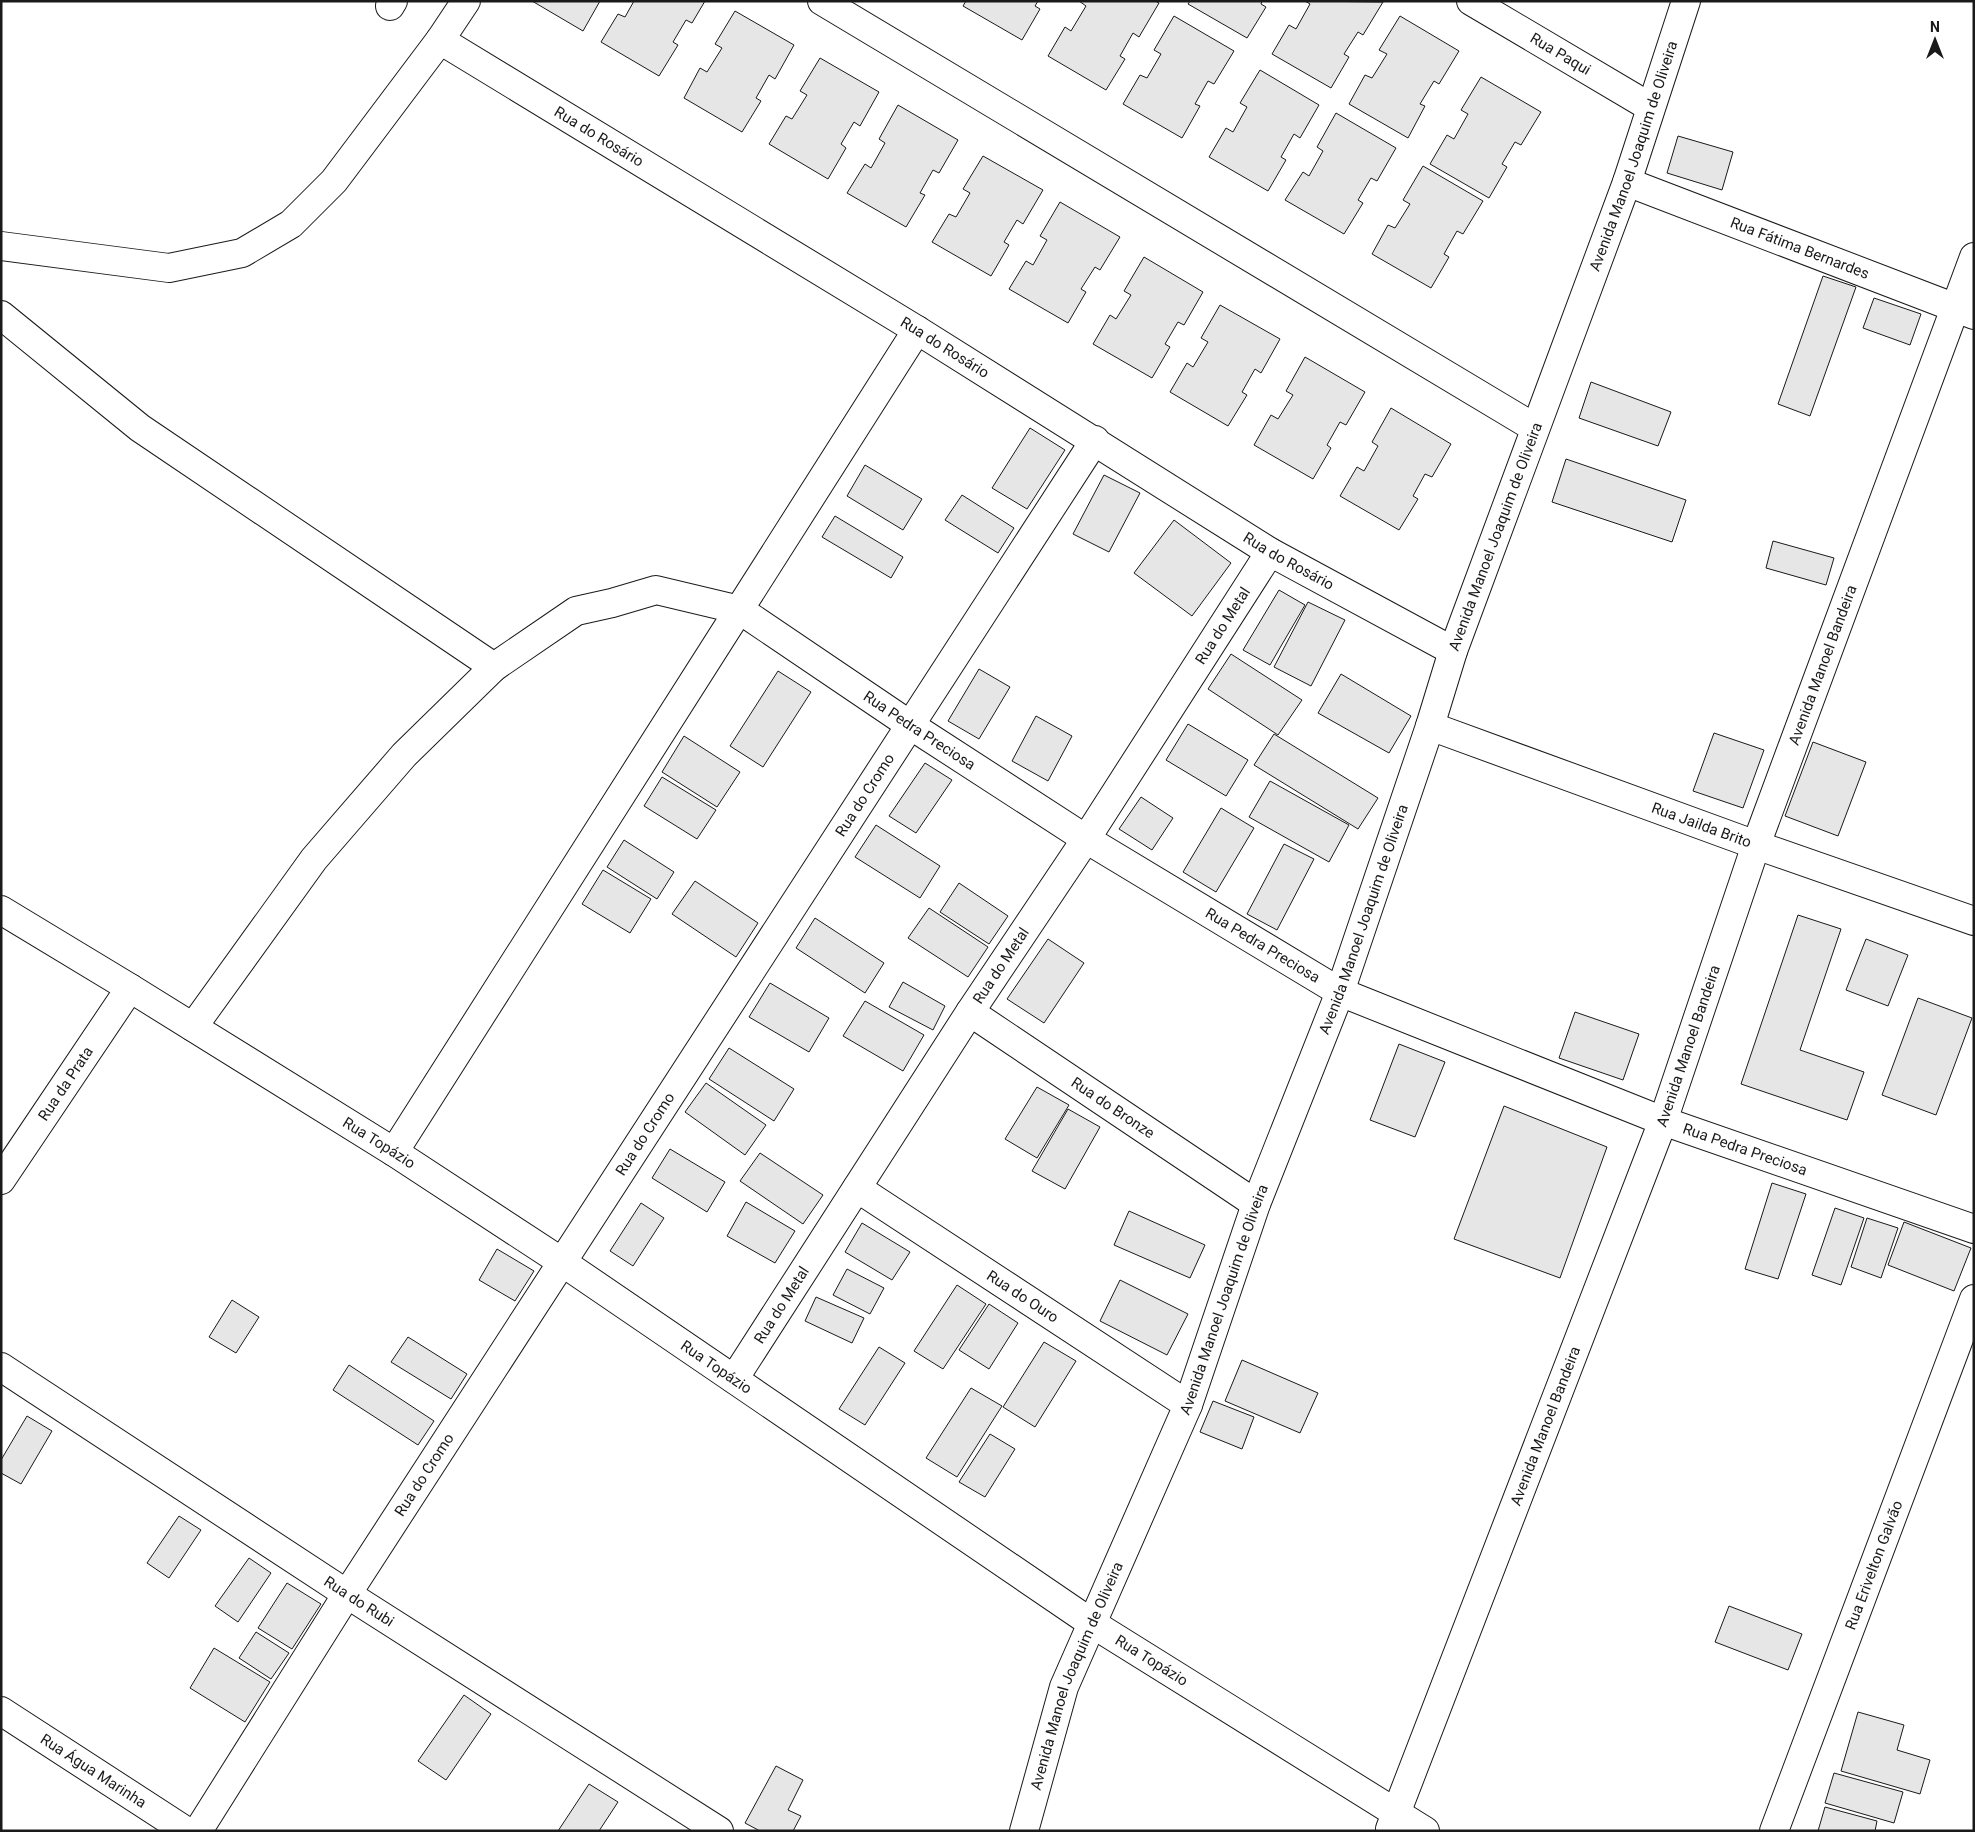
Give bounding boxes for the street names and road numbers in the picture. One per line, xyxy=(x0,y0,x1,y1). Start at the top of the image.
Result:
street label: Rua Paqui xyxy=(1527,29,1594,79)
street label: Avenida Manoel Joaquim de Oliveira xyxy=(1586,39,1681,274)
street label: Rua do Rosário xyxy=(551,103,647,171)
street label: Rua Fátima Bernardes xyxy=(1728,213,1872,283)
street label: Rua do Rosário xyxy=(897,313,992,382)
street label: Avenida Manoel Joaquim de Oliveira xyxy=(1445,420,1546,653)
street label: Rua do Rosário xyxy=(1240,528,1337,594)
street label: Avenida Manoel Bandeira xyxy=(1785,583,1861,748)
street label: Rua do Metal xyxy=(1191,584,1254,668)
street label: Rua Pedra Preciosa xyxy=(860,687,979,774)
street label: Rua do Cromo xyxy=(831,750,898,840)
street label: Rua Jailda Brito xyxy=(1649,799,1754,852)
street label: Avenida Manoel Joaquim de Oliveira xyxy=(1315,802,1412,1037)
street label: Rua Pedra Preciosa xyxy=(1202,904,1323,987)
street label: Rua do Metal xyxy=(969,924,1033,1007)
street label: Avenida Manoel Bandeira xyxy=(1653,963,1724,1129)
street label: Rua da Prata xyxy=(34,1043,97,1124)
street label: Rua do Bronze xyxy=(1068,1073,1158,1142)
street label: Rua do Cromo xyxy=(612,1089,679,1179)
street label: Rua Topázio xyxy=(339,1113,419,1172)
street label: Rua Pedra Preciosa xyxy=(1681,1120,1810,1179)
street label: Avenida Manoel Joaquim de Oliveira xyxy=(1176,1182,1272,1417)
street label: Rua do Metal xyxy=(750,1263,813,1347)
street label: Rua do Ouro xyxy=(983,1266,1062,1327)
street label: Rua Topázio xyxy=(677,1337,755,1398)
street label: Avenida Manoel Bandeira xyxy=(1507,1344,1584,1508)
street label: Rua do Cromo xyxy=(391,1430,458,1520)
street label: Rua Erivelton Galvão xyxy=(1841,1498,1906,1632)
street label: Avenida Manoel Joaquim de Oliveira xyxy=(1027,1559,1127,1792)
street label: Rua do Rubi xyxy=(321,1572,397,1631)
street label: Rua Topázio xyxy=(1112,1631,1191,1690)
street label: Rua Água Marinha xyxy=(37,1730,150,1812)

